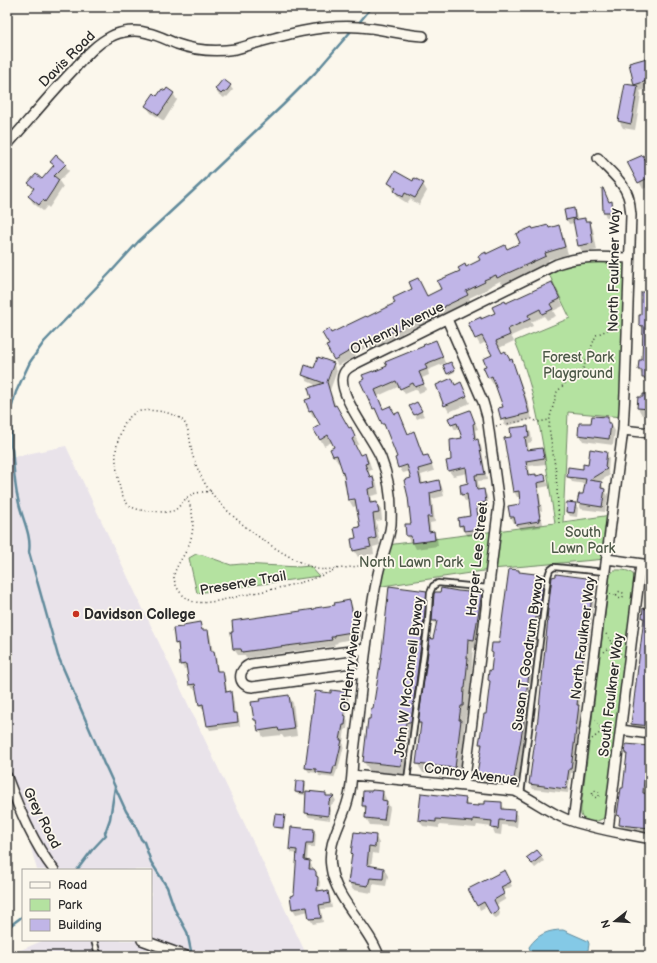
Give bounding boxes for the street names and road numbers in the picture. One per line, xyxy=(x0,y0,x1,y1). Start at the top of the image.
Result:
street label: Davis Road xyxy=(35,27,99,91)
street label: North Faulkner Way xyxy=(604,207,624,332)
street label: O'Henry Avenue xyxy=(347,298,447,358)
street label: Harper Lee Street xyxy=(463,500,492,617)
street label: Preserve Trail xyxy=(199,567,287,599)
street label: Susan T Goodrum Byway xyxy=(509,574,547,732)
street label: North Faulkner Way xyxy=(567,575,599,700)
street label: John W McConnell Byway xyxy=(391,595,427,758)
street label: O'Henry Avenue xyxy=(336,609,366,713)
street label: South Faulkner Way xyxy=(595,632,627,758)
street label: Conroy Avenue xyxy=(423,759,519,789)
street label: Grey Road xyxy=(19,785,65,851)

